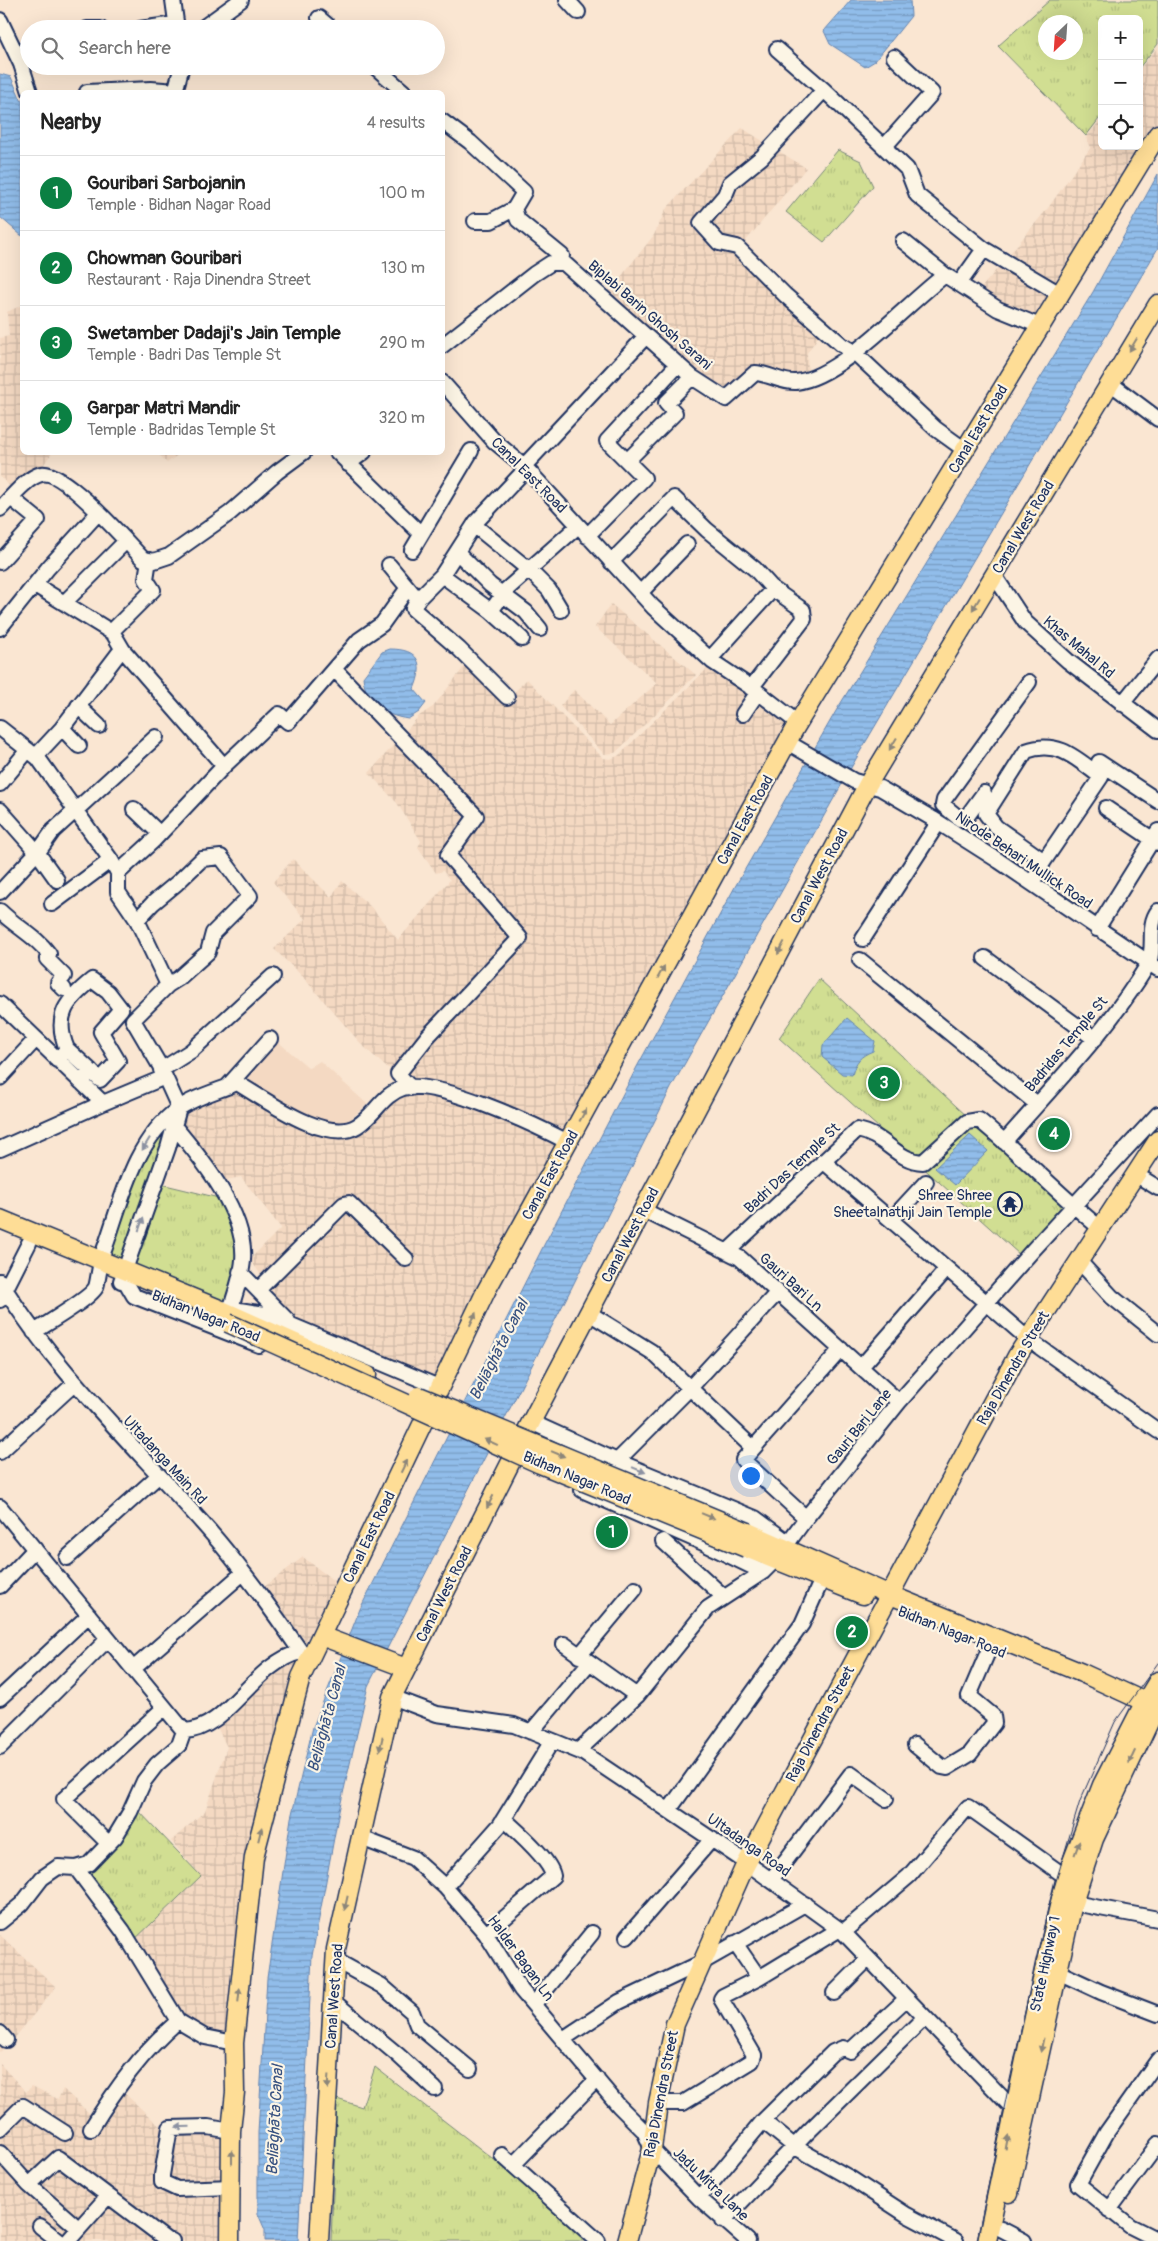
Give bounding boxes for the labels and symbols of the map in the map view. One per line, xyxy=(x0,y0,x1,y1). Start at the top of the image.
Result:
north arrow xyxy=(1038,15,1083,60)
street label: Biplabi Barin Ghosh Sarani xyxy=(584,256,716,375)
one-way arrow xyxy=(1128,339,1137,352)
street label: Canal East Road xyxy=(945,382,1012,477)
street label: Canal East Road xyxy=(487,433,571,517)
street label: Canal West Road xyxy=(988,477,1059,577)
one-way arrow xyxy=(972,598,981,611)
street label: Khas Mahal Rd xyxy=(1039,612,1118,683)
one-way arrow xyxy=(889,738,898,751)
street label: Canal East Road xyxy=(713,772,778,869)
street label: Nirode Behari Mullick Road xyxy=(951,807,1096,913)
street label: Canal West Road xyxy=(786,825,853,927)
one-way arrow xyxy=(777,941,786,954)
one-way arrow xyxy=(657,965,665,979)
street label: Badridas Temple St xyxy=(1021,992,1113,1096)
pin: 3 xyxy=(868,1064,900,1102)
one-way arrow xyxy=(579,1107,587,1122)
pin: 4 xyxy=(1038,1115,1070,1153)
street label: Badri Das Temple St xyxy=(740,1118,845,1218)
street label: Canal East Road xyxy=(518,1127,583,1224)
one-way arrow xyxy=(142,1138,151,1151)
street label: Canal West Road xyxy=(597,1184,664,1286)
place label: Shree Shree Sheetalnathji Jain Temple xyxy=(833,1186,993,1222)
temple icon: Shree Shree Sheetalnathji Jain Temple xyxy=(997,1191,1023,1217)
one-way arrow xyxy=(137,1216,145,1231)
street label: Gauri Bari Ln xyxy=(755,1249,826,1316)
street label: Bidhan Nagar Road xyxy=(149,1286,263,1347)
water label: Beliāghāta Canal xyxy=(465,1294,534,1403)
street label: Raja Dinendra Street xyxy=(973,1307,1054,1429)
one-way arrow xyxy=(469,1312,477,1326)
street label: Gauri Bari Lane xyxy=(823,1385,896,1469)
street label: Ultadanga Main Rd xyxy=(119,1412,211,1509)
one-way arrow xyxy=(484,1437,498,1445)
street label: Bidhan Nagar Road xyxy=(520,1447,634,1510)
one-way arrow xyxy=(551,1450,566,1458)
one-way arrow xyxy=(400,1459,408,1473)
your location xyxy=(738,1463,764,1489)
one-way arrow xyxy=(632,1467,646,1475)
street label: Canal East Road xyxy=(339,1488,400,1586)
one-way arrow xyxy=(486,1495,494,1509)
one-way arrow xyxy=(701,1512,716,1520)
pin: 1 xyxy=(596,1513,628,1551)
street label: Canal West Road xyxy=(412,1543,477,1645)
street label: Bidhan Nagar Road xyxy=(895,1602,1009,1663)
pin: 2 xyxy=(836,1613,868,1651)
water label: Beliāghāta Canal xyxy=(303,1660,351,1774)
street label: Raja Dinendra Street xyxy=(782,1662,860,1786)
one-way arrow xyxy=(377,1737,385,1752)
one-way arrow xyxy=(1127,1750,1135,1764)
street label: Ultadanga Road xyxy=(703,1810,794,1881)
one-way arrow xyxy=(256,1827,264,1842)
one-way arrow xyxy=(1074,1840,1081,1855)
one-way arrow xyxy=(342,1895,350,1911)
street label: Halder Bagan Ln xyxy=(483,1912,558,2005)
street label: State Highway 1 xyxy=(1026,1914,1065,2014)
street label: Canal West Road xyxy=(321,1943,348,2049)
one-way arrow xyxy=(235,1987,243,2003)
street label: Raja Dinendra Street xyxy=(640,2028,683,2159)
one-way arrow xyxy=(1038,2037,1046,2052)
water label: Beliāghāta Canal xyxy=(262,2062,288,2176)
one-way arrow xyxy=(324,2074,332,2090)
one-way arrow xyxy=(175,2124,191,2132)
one-way arrow xyxy=(1003,2134,1011,2149)
street label: Jadu Mitra Lane xyxy=(669,2143,753,2226)
one-way arrow xyxy=(228,2149,236,2165)

